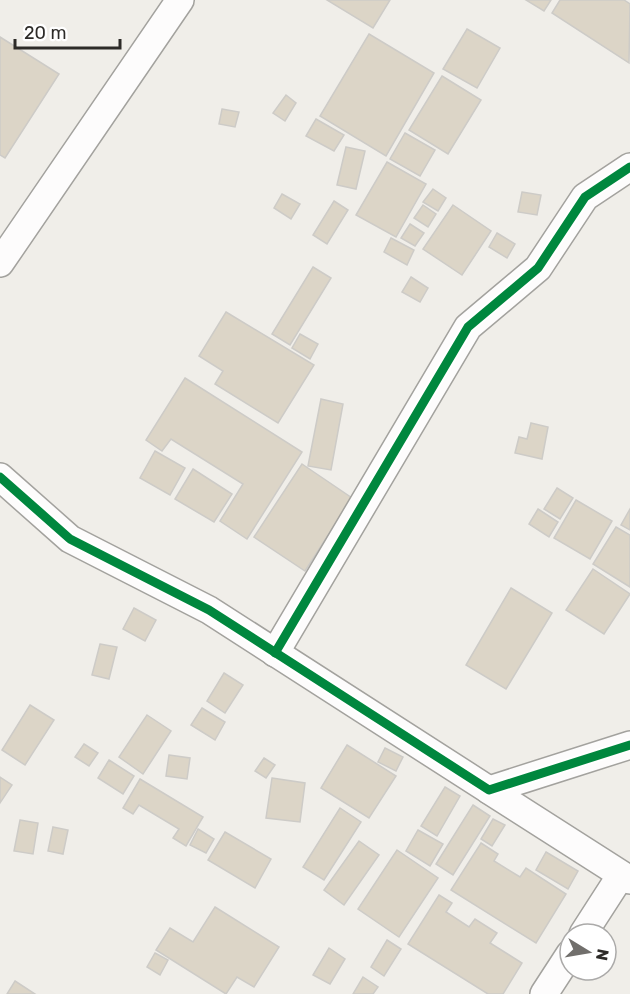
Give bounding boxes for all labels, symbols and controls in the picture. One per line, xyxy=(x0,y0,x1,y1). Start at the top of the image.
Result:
scale bar xyxy=(15,12,120,50)
text: 20 m xyxy=(24,22,66,44)
north arrow xyxy=(558,922,618,982)
text: N xyxy=(592,947,613,962)

